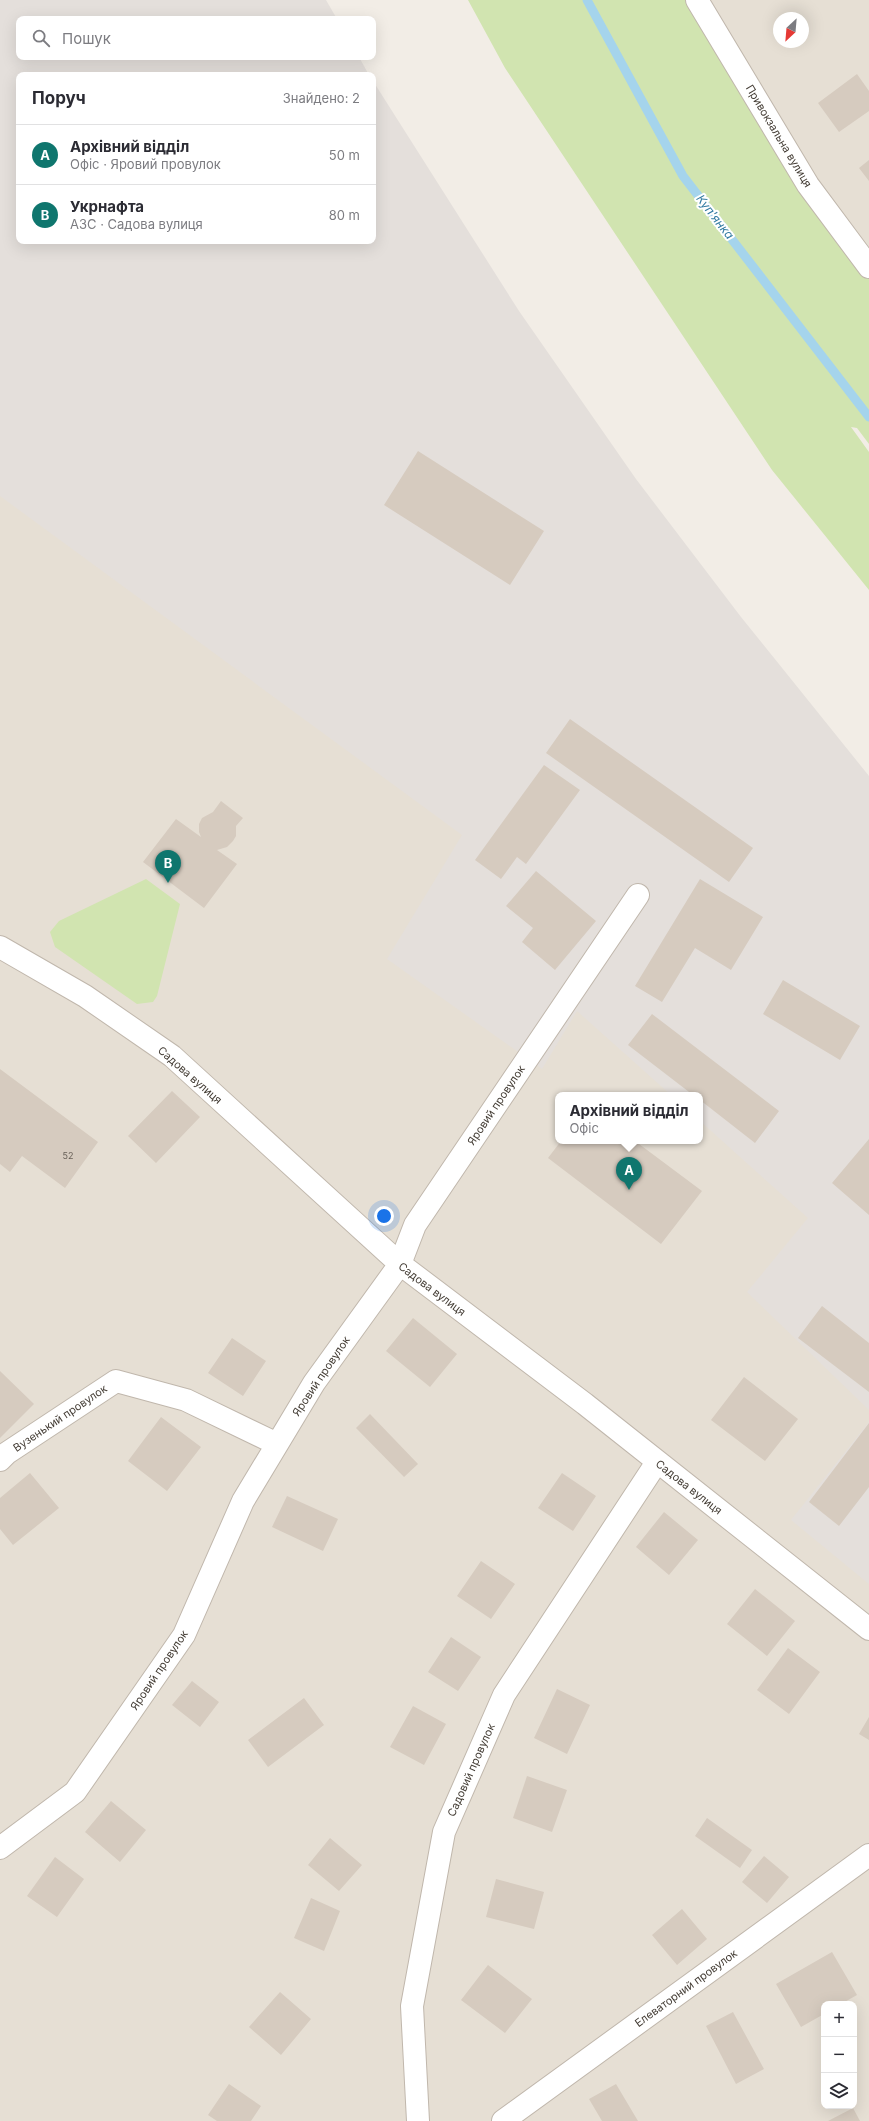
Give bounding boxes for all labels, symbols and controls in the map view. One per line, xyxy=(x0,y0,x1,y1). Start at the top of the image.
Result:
north arrow xyxy=(773,12,809,48)
search box xyxy=(16,16,376,60)
icon: search xyxy=(30,27,52,49)
text: Пошук xyxy=(62,29,111,48)
street label: Привокзальна вулиця xyxy=(743,82,815,190)
text: Поруч xyxy=(32,88,86,108)
text: Знайдено: 2 xyxy=(283,90,360,106)
text: Архівний відділ xyxy=(70,137,189,156)
text: A xyxy=(40,147,50,163)
text: 50 m xyxy=(329,147,360,163)
text: Офіс · Яровий провулок xyxy=(70,156,221,172)
water label: Куп'янка xyxy=(693,191,737,242)
text: Укрнафта xyxy=(70,197,144,216)
text: B xyxy=(41,207,49,223)
text: 80 m xyxy=(329,207,360,223)
text: АЗС · Садова вулиця xyxy=(70,216,203,232)
pin: B xyxy=(155,850,181,883)
street label: Садова вулиця xyxy=(155,1043,225,1107)
street label: Яровий провулок xyxy=(464,1062,528,1148)
popup xyxy=(555,1092,703,1144)
text: Архівний відділ xyxy=(569,1101,689,1120)
text: Офіс xyxy=(569,1120,599,1136)
house number: 52 xyxy=(63,1150,73,1161)
pin: A xyxy=(616,1157,642,1190)
your location xyxy=(374,1206,394,1226)
street label: Садова вулиця xyxy=(396,1259,468,1319)
street label: Яровий провулок xyxy=(289,1333,353,1419)
street label: Вузенький провулок xyxy=(10,1381,110,1455)
street label: Садова вулиця xyxy=(653,1457,725,1517)
street label: Яровий провулок xyxy=(127,1627,191,1713)
street label: Садовий провулок xyxy=(444,1721,498,1819)
street label: Елеваторний провулок xyxy=(632,1946,740,2030)
map controls xyxy=(821,2001,857,2109)
button: + xyxy=(821,2001,857,2037)
button: − xyxy=(821,2037,857,2073)
button: layers xyxy=(821,2073,857,2109)

